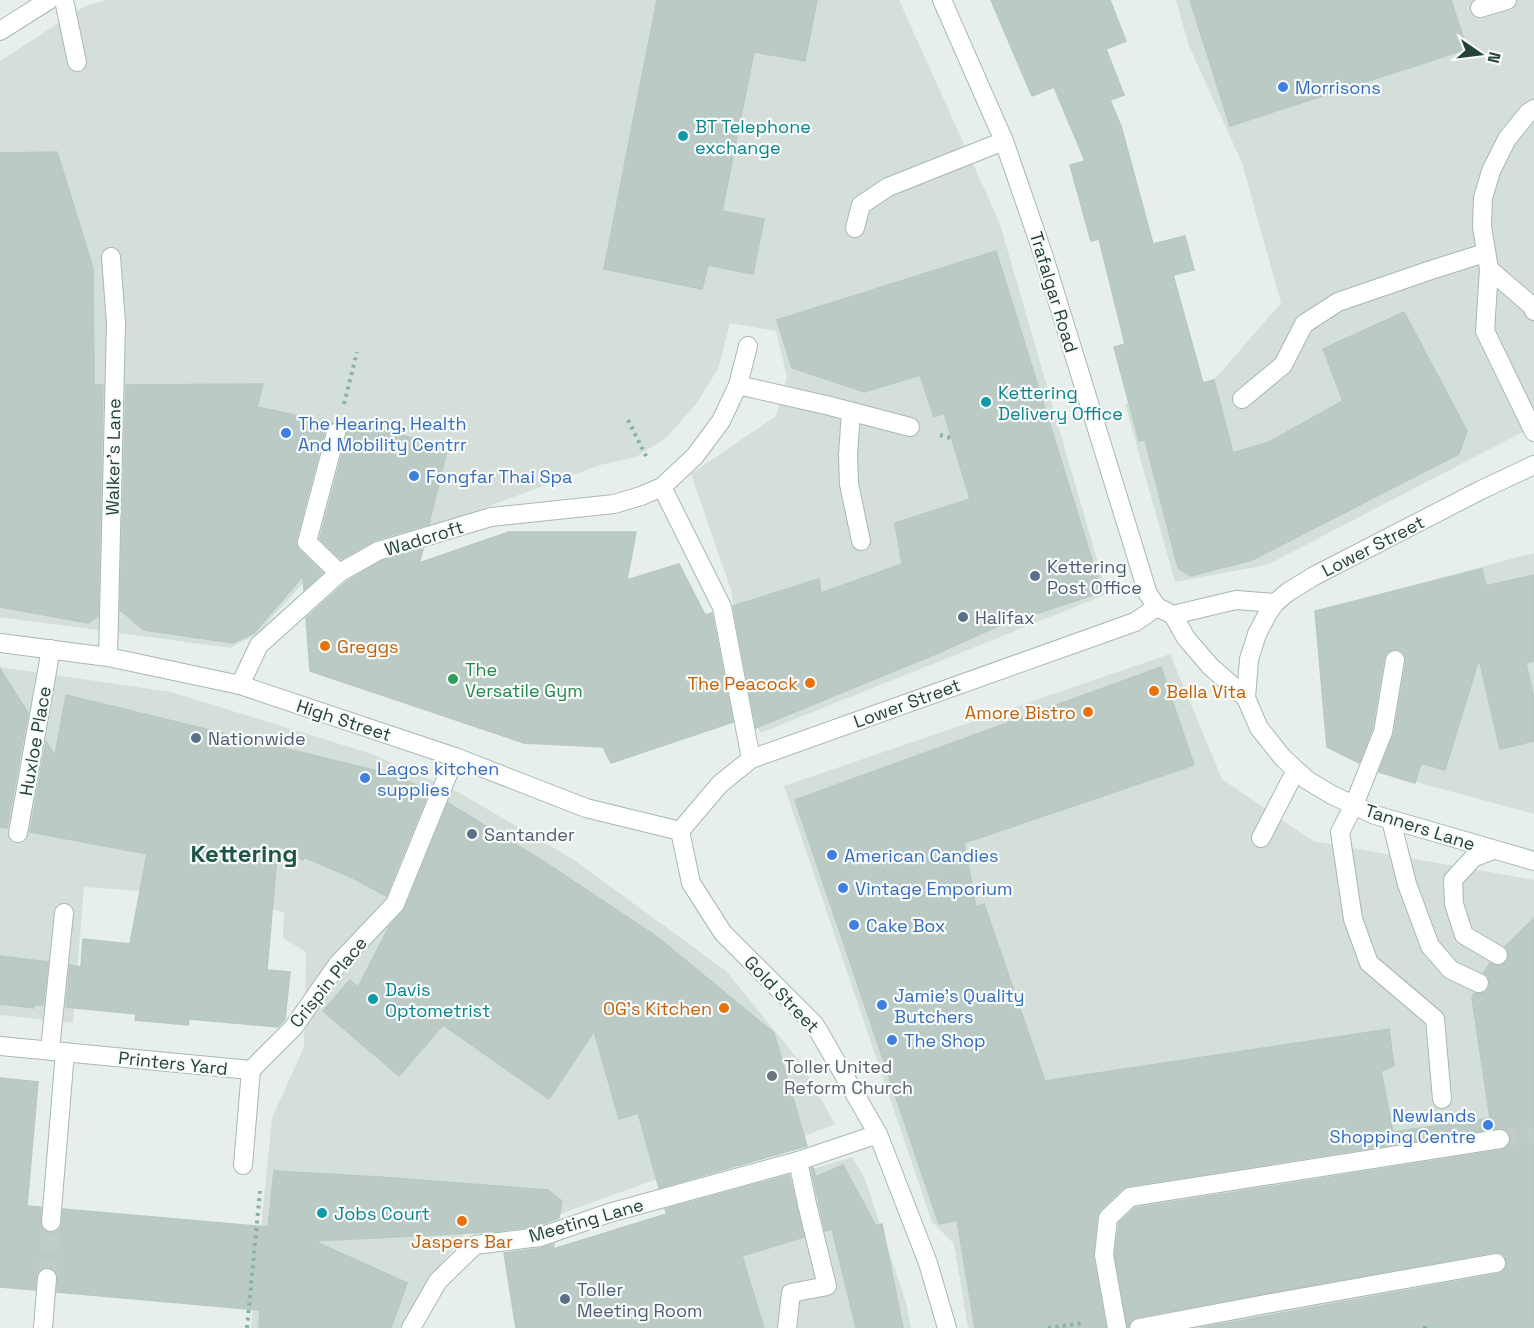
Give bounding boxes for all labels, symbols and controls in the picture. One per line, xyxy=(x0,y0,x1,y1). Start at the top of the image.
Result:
north arrow xyxy=(1450,24,1510,84)
text: N xyxy=(1483,50,1506,65)
place label: Morrisons xyxy=(1295,76,1381,99)
marker: Morrisons xyxy=(1276,80,1290,94)
place label: BT Telephone exchange xyxy=(695,115,811,159)
marker: BT Telephone exchange xyxy=(676,129,690,143)
street label: Trafalgar Road xyxy=(1025,229,1083,355)
place label: Kettering Delivery Office xyxy=(998,381,1123,425)
marker: Kettering Delivery Office xyxy=(979,395,993,409)
street label: Walker's Lane xyxy=(100,398,126,516)
place label: The Hearing, Health And Mobility Centrr xyxy=(298,412,467,456)
marker: The Hearing, Health And Mobility Centrr xyxy=(279,426,293,440)
place label: Fongfar Thai Spa xyxy=(426,465,572,488)
marker: Fongfar Thai Spa xyxy=(407,469,421,483)
street label: Lower Street xyxy=(1318,510,1428,582)
street label: Wadcroft xyxy=(382,515,466,561)
place label: Kettering Post Office xyxy=(1047,555,1142,599)
marker: Kettering Post Office xyxy=(1028,569,1042,583)
place label: Halifax xyxy=(975,606,1035,629)
marker: Halifax xyxy=(956,610,970,624)
place label: Greggs xyxy=(337,635,399,658)
marker: Greggs xyxy=(318,639,332,653)
place label: The Versatile Gym xyxy=(465,658,583,702)
marker: The Versatile Gym xyxy=(446,672,460,686)
place label: The Peacock xyxy=(687,672,798,695)
street label: Lower Street xyxy=(850,673,964,733)
marker: The Peacock xyxy=(803,676,817,690)
place label: Bella Vita xyxy=(1166,680,1246,703)
street label: Huxloe Place xyxy=(14,684,56,798)
marker: Bella Vita xyxy=(1147,684,1161,698)
street label: High Street xyxy=(294,694,394,746)
place label: Amore Bistro xyxy=(965,701,1076,724)
marker: Amore Bistro xyxy=(1081,705,1095,719)
place label: Nationwide xyxy=(208,727,306,750)
marker: Nationwide xyxy=(189,731,203,745)
place label: Lagos kitchen supplies xyxy=(377,757,499,801)
marker: Lagos kitchen supplies xyxy=(358,771,372,785)
street label: Tanners Lane xyxy=(1362,798,1478,856)
place label: Santander xyxy=(484,823,575,846)
marker: Santander xyxy=(465,827,479,841)
district label: Kettering xyxy=(190,838,298,869)
place label: American Candies xyxy=(844,844,999,867)
marker: American Candies xyxy=(825,848,839,862)
place label: Vintage Emporium xyxy=(855,877,1013,900)
marker: Vintage Emporium xyxy=(836,881,850,895)
place label: Cake Box xyxy=(866,914,946,937)
marker: Cake Box xyxy=(847,918,861,932)
street label: Crispin Place xyxy=(284,932,372,1032)
street label: Gold Street xyxy=(739,951,825,1037)
place label: Davis Optometrist xyxy=(385,978,490,1022)
place label: Jamie's Quality Butchers xyxy=(894,984,1025,1028)
marker: Davis Optometrist xyxy=(366,992,380,1006)
place label: OG's Kitchen xyxy=(603,997,712,1020)
marker: Jamie's Quality Butchers xyxy=(875,998,889,1012)
marker: OG's Kitchen xyxy=(717,1001,731,1015)
place label: The Shop xyxy=(904,1029,986,1052)
marker: The Shop xyxy=(885,1033,899,1047)
street label: Printers Yard xyxy=(117,1046,229,1080)
place label: Toller United Reform Church xyxy=(784,1055,913,1099)
marker: Toller United Reform Church xyxy=(765,1069,779,1083)
place label: Newlands Shopping Centre xyxy=(1330,1104,1476,1148)
marker: Newlands Shopping Centre xyxy=(1481,1118,1495,1132)
street label: Meeting Lane xyxy=(526,1193,646,1247)
place label: Jobs Court xyxy=(334,1202,430,1225)
marker: Jobs Court xyxy=(315,1206,329,1220)
marker: Jaspers Bar xyxy=(455,1214,469,1228)
place label: Jaspers Bar xyxy=(411,1230,513,1253)
place label: Toller Meeting Room xyxy=(577,1278,703,1322)
marker: Toller Meeting Room xyxy=(558,1292,572,1306)

